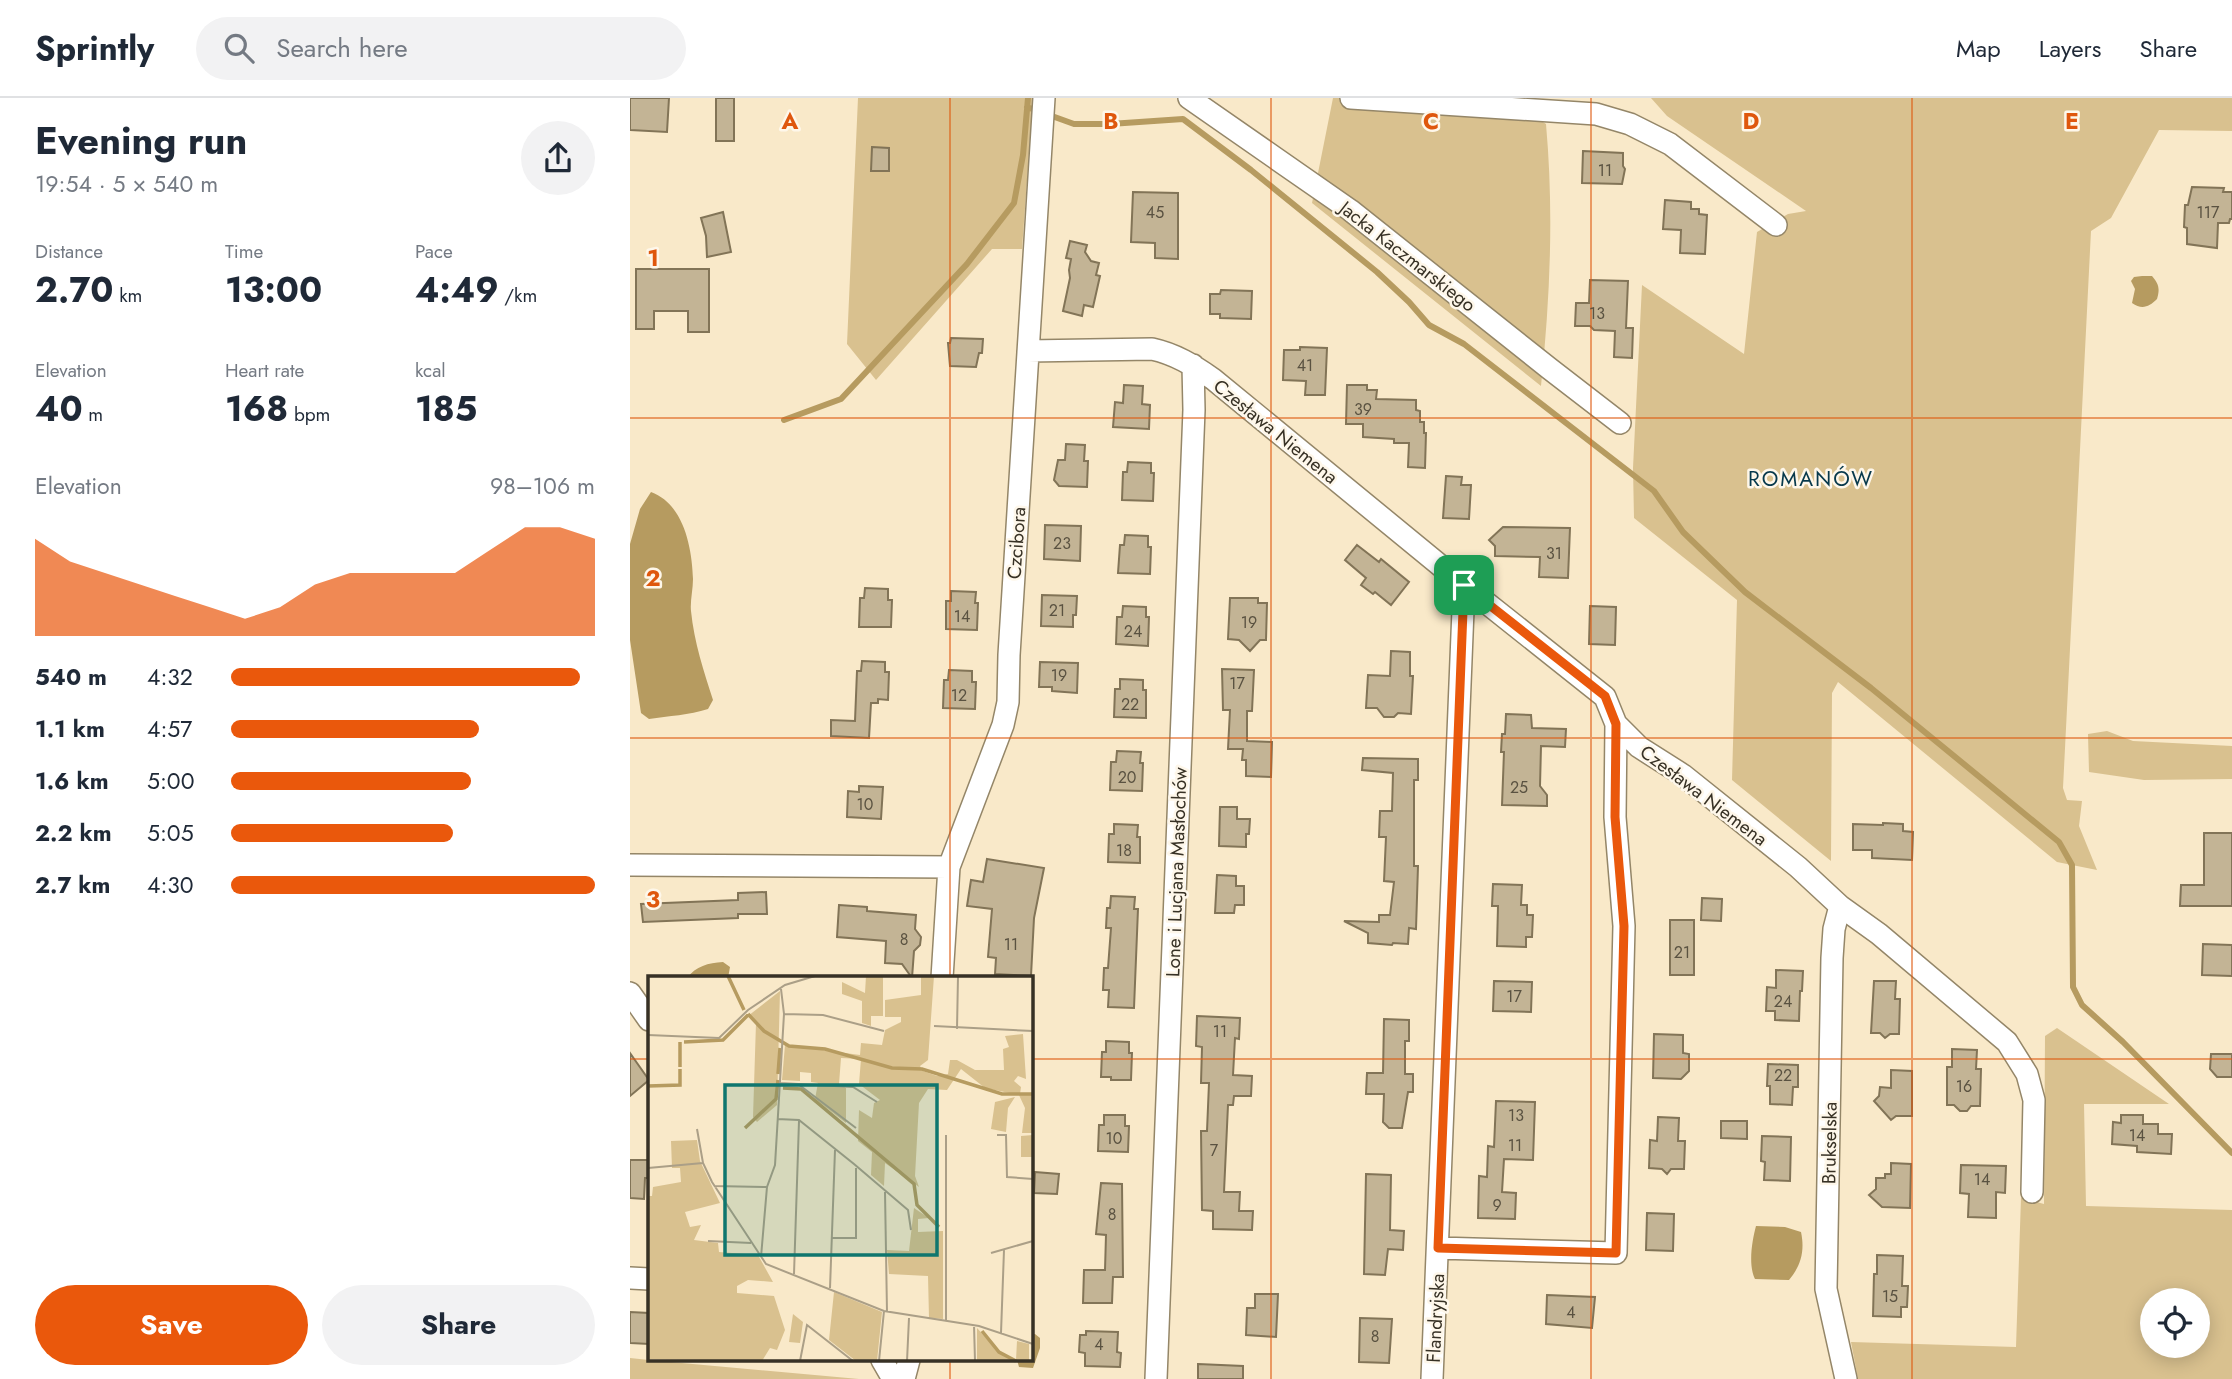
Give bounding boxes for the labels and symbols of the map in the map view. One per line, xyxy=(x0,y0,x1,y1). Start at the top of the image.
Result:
text: A xyxy=(781,104,799,138)
text: B xyxy=(1103,104,1119,138)
text: C xyxy=(1423,104,1439,138)
text: D xyxy=(1743,104,1760,138)
text: E xyxy=(2065,104,2079,138)
house number: 11 xyxy=(1598,159,1612,182)
street label: Jacka Kaczmarskiego xyxy=(1332,193,1481,318)
house number: 45 xyxy=(1146,201,1164,224)
house number: 117 xyxy=(2197,201,2220,224)
text: 1 xyxy=(647,241,659,275)
house number: 13 xyxy=(1589,302,1605,325)
house number: 41 xyxy=(1297,354,1313,377)
street label: Czesława Niemena xyxy=(1208,373,1344,490)
house number: 39 xyxy=(1354,398,1372,421)
district label: ROMANÓW xyxy=(1748,464,1874,494)
street label: Czcibora xyxy=(1001,506,1032,580)
house number: 23 xyxy=(1053,532,1071,555)
house number: 31 xyxy=(1546,542,1562,565)
pin xyxy=(1434,555,1494,615)
text: 2 xyxy=(645,561,661,595)
house number: 21 xyxy=(1049,599,1065,622)
house number: 14 xyxy=(954,605,970,628)
house number: 19 xyxy=(1241,611,1257,634)
house number: 24 xyxy=(1124,620,1142,643)
house number: 19 xyxy=(1051,664,1067,687)
house number: 17 xyxy=(1229,672,1245,695)
house number: 12 xyxy=(951,684,967,707)
house number: 22 xyxy=(1121,693,1139,716)
street label: Czesława Niemena xyxy=(1634,738,1773,852)
house number: 20 xyxy=(1118,766,1136,789)
street label: Lone i Lucjana Masłochów xyxy=(1159,767,1194,977)
house number: 25 xyxy=(1510,776,1528,799)
house number: 10 xyxy=(857,793,873,816)
house number: 18 xyxy=(1116,839,1132,862)
text: 3 xyxy=(646,882,660,916)
house number: 8 xyxy=(900,928,908,951)
house number: 11 xyxy=(1004,933,1018,956)
house number: 21 xyxy=(1674,941,1690,964)
inset map xyxy=(648,976,1032,1362)
house number: 17 xyxy=(1506,985,1522,1008)
house number: 24 xyxy=(1774,990,1792,1013)
house number: 11 xyxy=(1213,1020,1227,1043)
house number: 22 xyxy=(1774,1064,1792,1087)
house number: 16 xyxy=(1956,1075,1972,1098)
street label: Brukselska xyxy=(1815,1102,1844,1184)
house number: 13 xyxy=(1508,1104,1524,1127)
house number: 14 xyxy=(2129,1124,2145,1147)
house number: 10 xyxy=(1106,1127,1122,1150)
house number: 11 xyxy=(1508,1134,1522,1157)
house number: 7 xyxy=(1210,1139,1219,1162)
house number: 14 xyxy=(1974,1168,1990,1191)
house number: 9 xyxy=(1492,1194,1502,1217)
house number: 8 xyxy=(1108,1203,1116,1226)
street label: Flandryjska xyxy=(1420,1273,1451,1363)
house number: 15 xyxy=(1882,1285,1898,1308)
house number: 4 xyxy=(1566,1301,1576,1324)
house number: 8 xyxy=(1371,1325,1379,1348)
house number: 4 xyxy=(1094,1333,1104,1356)

